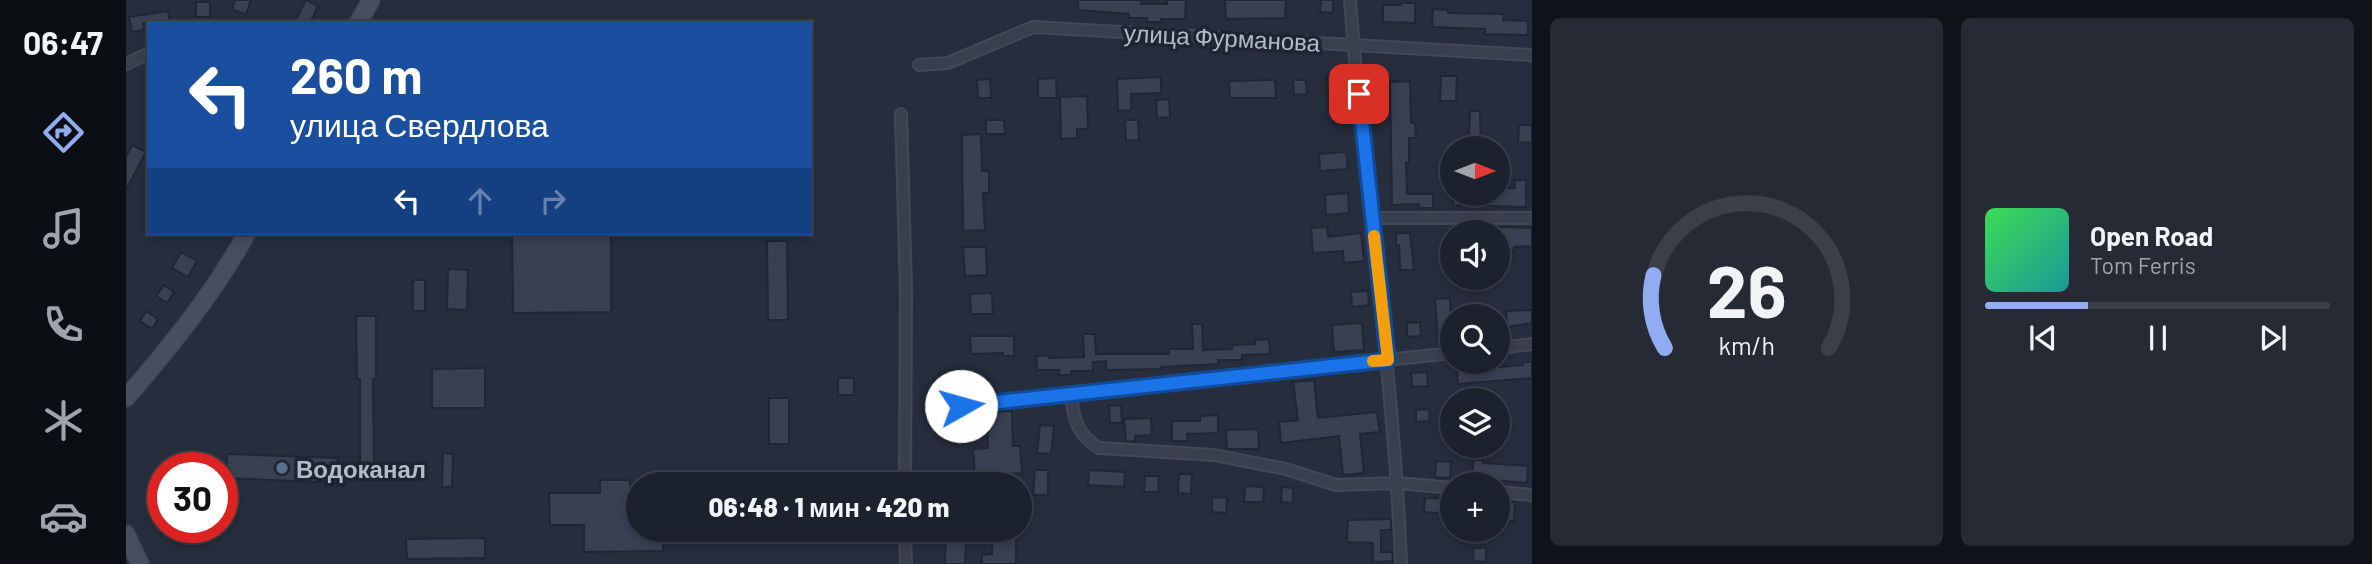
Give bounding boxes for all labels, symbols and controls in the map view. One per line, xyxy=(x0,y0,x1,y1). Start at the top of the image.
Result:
street label: улица Фурманова xyxy=(1123,17,1321,57)
text: 06:47 xyxy=(23,23,103,61)
text: 260 m xyxy=(290,45,422,104)
icon: left xyxy=(175,49,266,140)
pin xyxy=(1329,64,1389,124)
icon: arrive xyxy=(1340,75,1378,113)
text: улица Свердлова xyxy=(290,105,549,143)
icon: directions xyxy=(39,108,88,157)
north arrow xyxy=(1440,136,1510,206)
map controls xyxy=(1440,136,1510,542)
icon: left xyxy=(388,182,426,220)
icon: ahead xyxy=(461,182,499,220)
icon: right xyxy=(534,182,572,220)
icon: music xyxy=(39,204,88,253)
button: sound xyxy=(1440,220,1510,290)
text: Open Road xyxy=(2090,220,2213,251)
text: 26 xyxy=(1707,245,1786,333)
text: Tom Ferris xyxy=(2090,251,2196,279)
icon: phone xyxy=(39,300,88,349)
button: search xyxy=(1440,304,1510,374)
icon: previous xyxy=(2024,319,2062,357)
icon: pause xyxy=(2139,319,2177,357)
icon: next xyxy=(2254,319,2292,357)
text: km/h xyxy=(1718,330,1775,360)
position arrow xyxy=(924,369,998,443)
button: layers xyxy=(1440,388,1510,458)
icon: climate xyxy=(39,396,88,445)
speed limit sign: 30 xyxy=(147,452,238,543)
place label: Водоканал xyxy=(296,454,426,483)
marker: Водоканал xyxy=(274,460,290,476)
button: + xyxy=(1440,472,1510,542)
text: 06:48 · 1 мин · 420 m xyxy=(709,491,949,522)
icon: car xyxy=(39,492,88,541)

